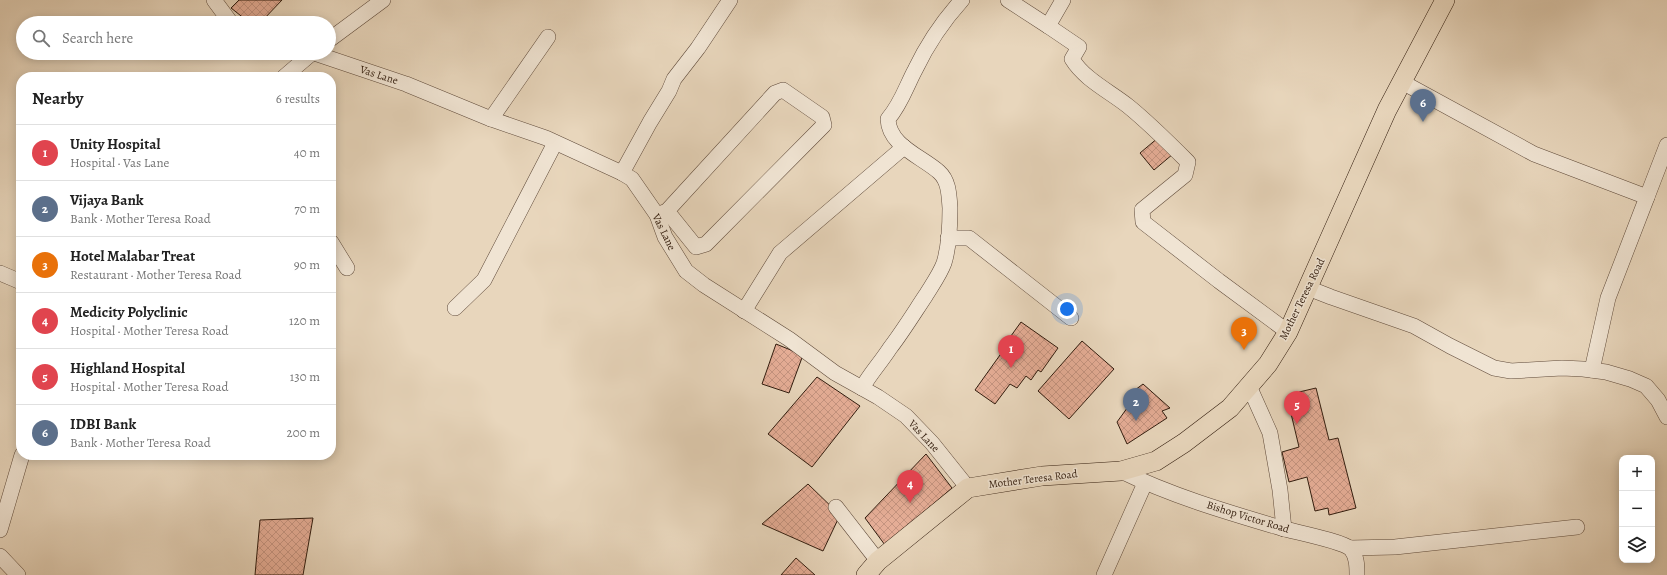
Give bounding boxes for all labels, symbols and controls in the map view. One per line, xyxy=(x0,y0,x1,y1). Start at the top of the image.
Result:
search box xyxy=(16,16,336,60)
icon: search xyxy=(30,27,52,49)
text: Search here xyxy=(62,28,133,48)
street label: Vas Lane xyxy=(357,61,400,88)
text: Nearby xyxy=(32,87,83,110)
pin: 6 xyxy=(1410,89,1436,122)
text: 6 results xyxy=(276,90,320,107)
text: Unity Hospital xyxy=(70,134,160,154)
text: 1 xyxy=(43,144,47,161)
text: 40 m xyxy=(294,144,320,161)
text: Hospital · Vas Lane xyxy=(70,154,169,171)
text: Vijaya Bank xyxy=(70,190,144,210)
text: 2 xyxy=(42,200,48,217)
text: 70 m xyxy=(294,200,320,217)
text: Bank · Mother Teresa Road xyxy=(70,210,211,227)
street label: Vas Lane xyxy=(648,210,679,253)
text: Hotel Malabar Treat xyxy=(70,246,195,266)
street label: Mother Teresa Road xyxy=(1276,255,1328,342)
text: 3 xyxy=(42,256,48,273)
text: 90 m xyxy=(294,256,320,273)
text: Restaurant · Mother Teresa Road xyxy=(70,266,242,283)
your location xyxy=(1057,299,1077,319)
text: Medicity Polyclinic xyxy=(70,302,188,322)
text: 4 xyxy=(42,312,48,329)
text: 120 m xyxy=(289,312,320,329)
pin: 3 xyxy=(1231,317,1257,350)
text: Hospital · Mother Teresa Road xyxy=(70,322,229,339)
pin: 1 xyxy=(998,335,1024,368)
text: Highland Hospital xyxy=(70,358,185,378)
text: 5 xyxy=(42,368,48,385)
text: 130 m xyxy=(290,368,320,385)
text: Hospital · Mother Teresa Road xyxy=(70,378,229,395)
pin: 2 xyxy=(1123,388,1149,421)
pin: 5 xyxy=(1284,391,1310,424)
text: IDBI Bank xyxy=(70,414,136,434)
street label: Vas Lane xyxy=(904,416,943,456)
text: 6 xyxy=(42,424,48,441)
text: 200 m xyxy=(287,424,320,441)
text: Bank · Mother Teresa Road xyxy=(70,434,211,451)
map controls xyxy=(1619,455,1655,563)
button: + xyxy=(1619,455,1655,491)
street label: Mother Teresa Road xyxy=(988,466,1078,492)
pin: 4 xyxy=(897,470,923,503)
button: − xyxy=(1619,491,1655,527)
street label: Bishop Victor Road xyxy=(1205,497,1291,537)
button: layers xyxy=(1619,527,1655,563)

